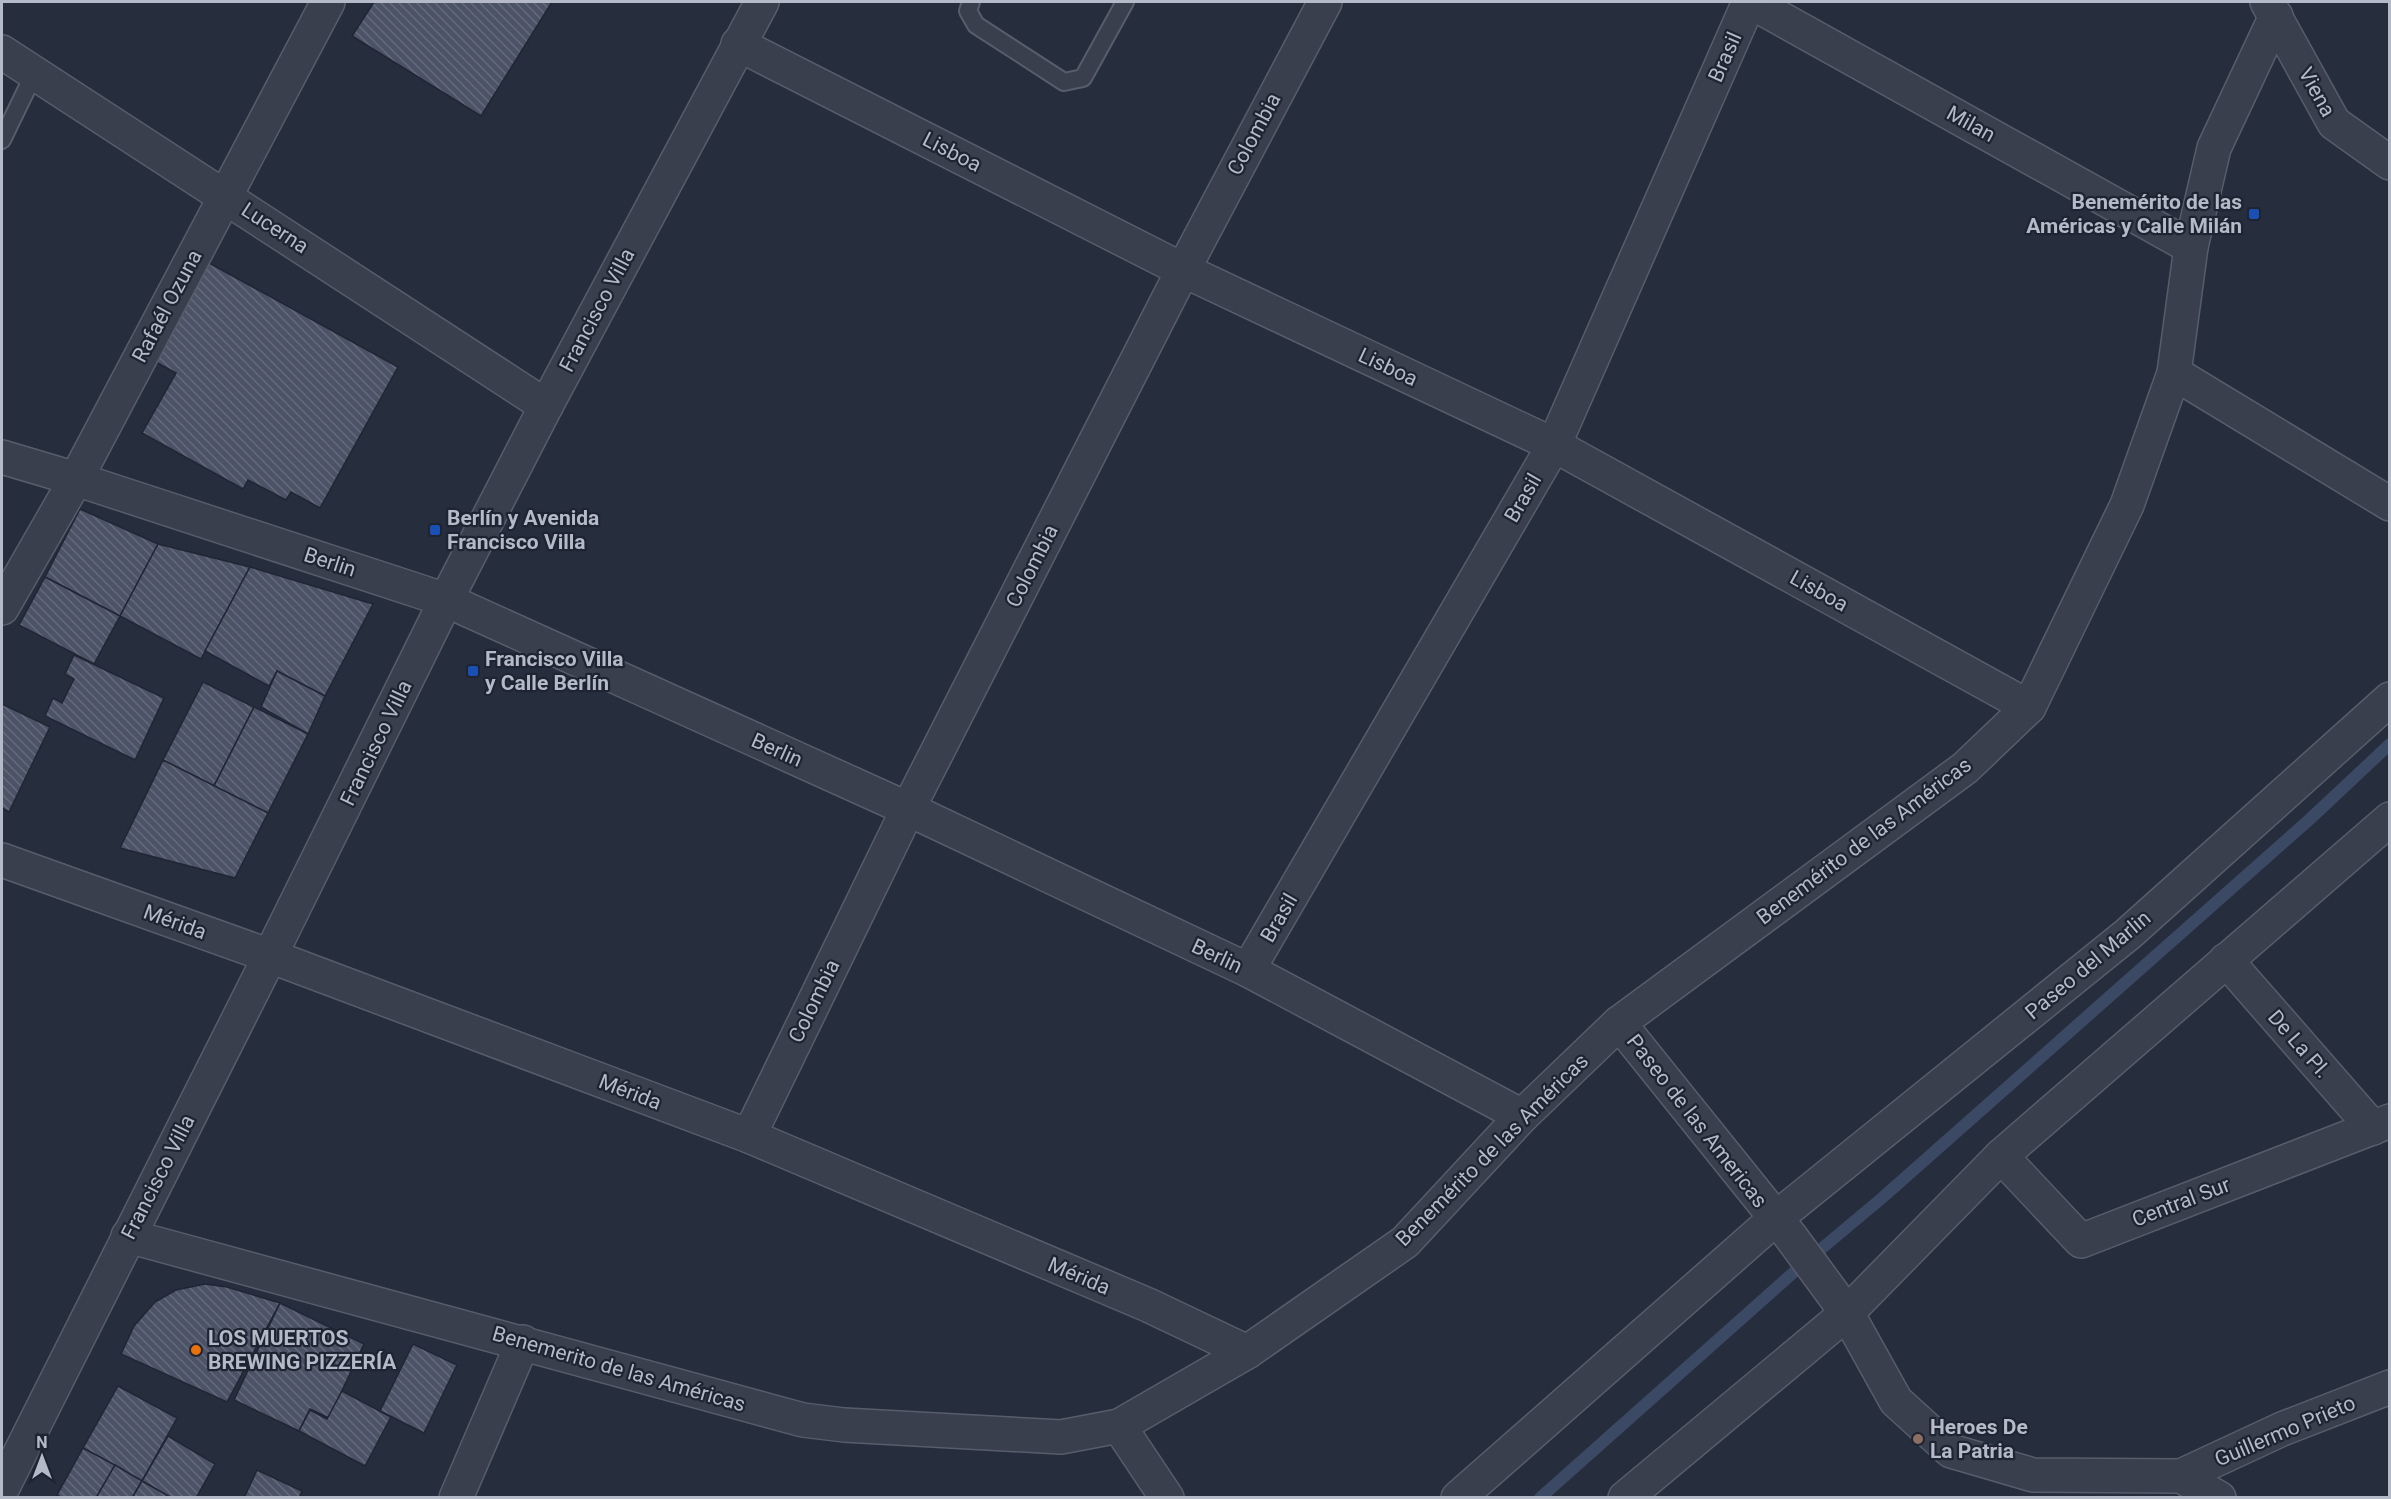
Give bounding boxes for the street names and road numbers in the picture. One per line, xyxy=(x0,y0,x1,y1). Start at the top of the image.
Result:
street label: Brasil xyxy=(1703,28,1747,86)
street label: Viena xyxy=(2294,63,2340,121)
street label: Colombia xyxy=(1222,89,1286,179)
street label: Milan xyxy=(1943,101,1999,147)
street label: Lisboa xyxy=(919,127,985,177)
street label: Lucerna xyxy=(237,198,313,258)
street label: Francisco Villa xyxy=(554,244,640,376)
street label: Rafaél Ozuna xyxy=(127,246,207,366)
street label: Lisboa xyxy=(1355,343,1421,391)
street label: Brasil xyxy=(1500,469,1546,527)
street label: Colombia xyxy=(1001,521,1063,611)
street label: Berlin xyxy=(301,542,359,582)
street label: Lisboa xyxy=(1786,565,1852,617)
street label: Francisco Villa xyxy=(335,676,417,810)
street label: Berlin xyxy=(748,728,806,772)
street label: Benemérito de las Américas xyxy=(1752,753,1976,929)
street label: Brasil xyxy=(1256,889,1302,947)
street label: Mérida xyxy=(140,900,210,944)
street label: Paseo del Marlin xyxy=(2021,906,2155,1024)
street label: Berlin xyxy=(1188,934,1246,978)
street label: Colombia xyxy=(784,956,844,1046)
street label: De La Pl. xyxy=(2263,1005,2335,1083)
street label: Paseo de las Americas xyxy=(1622,1030,1772,1212)
street label: Benemérito de las Américas xyxy=(1391,1049,1593,1251)
street label: Mérida xyxy=(595,1069,665,1115)
street label: Francisco Villa xyxy=(116,1111,200,1243)
street label: Central Sur xyxy=(2129,1172,2233,1232)
street label: Mérida xyxy=(1044,1252,1114,1300)
street label: Benemerito de las Américas xyxy=(490,1321,748,1417)
street label: Guillermo Prieto xyxy=(2211,1391,2359,1471)

